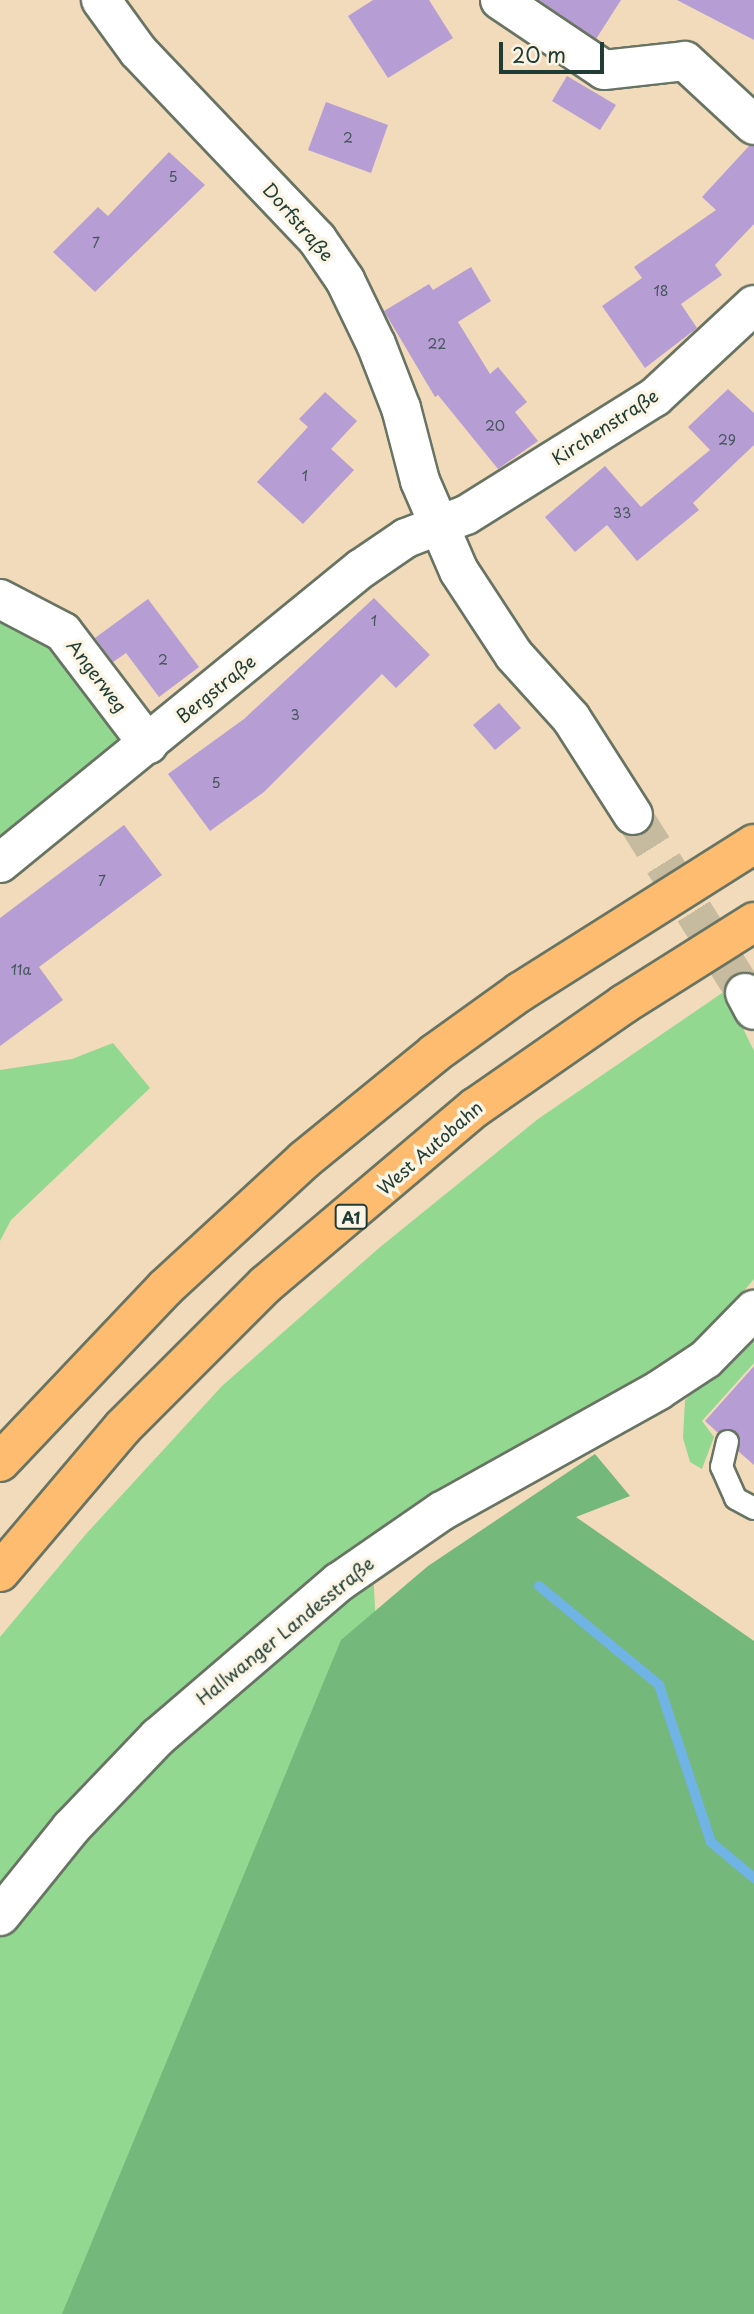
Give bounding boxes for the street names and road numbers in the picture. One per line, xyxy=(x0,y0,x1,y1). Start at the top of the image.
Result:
street label: Dorfstraße xyxy=(258,178,338,266)
street label: Kirchenstraße xyxy=(548,385,662,469)
street label: Angerweg xyxy=(63,635,131,717)
street label: Bergstraße xyxy=(172,650,260,728)
street label: West Autobahn xyxy=(373,1096,487,1200)
road number: A1 xyxy=(334,1204,368,1230)
street label: Hallwanger Landesstraße xyxy=(192,1553,378,1709)

